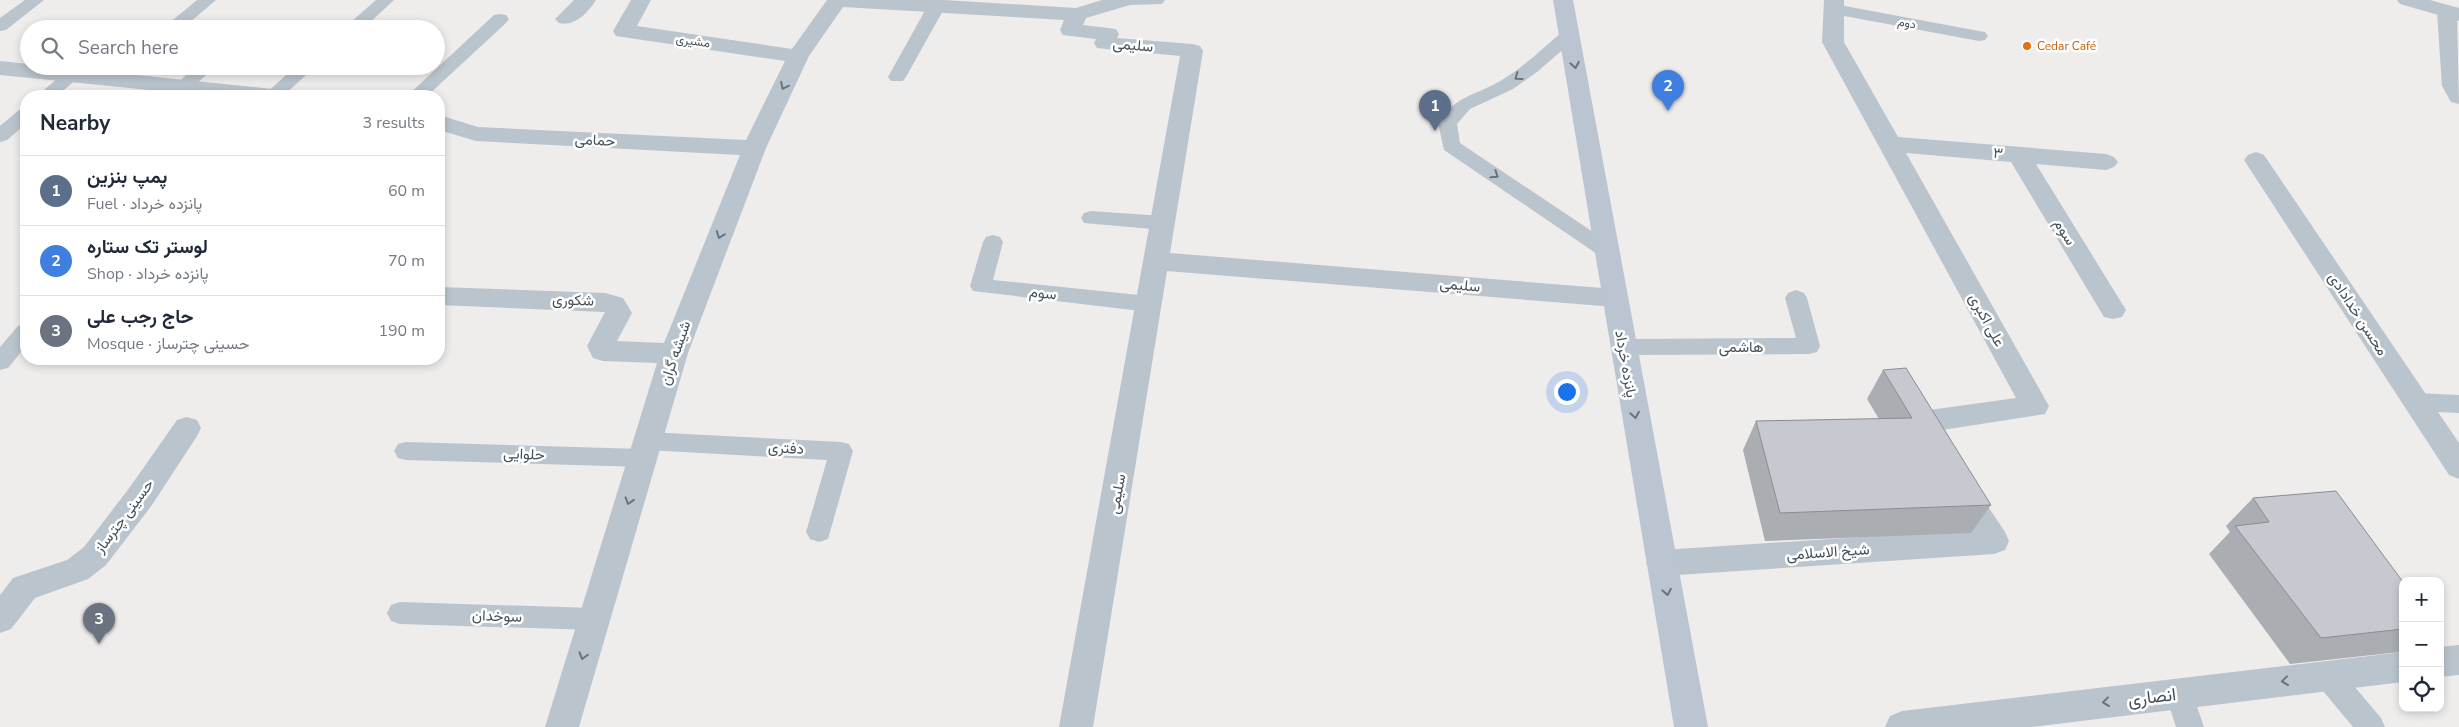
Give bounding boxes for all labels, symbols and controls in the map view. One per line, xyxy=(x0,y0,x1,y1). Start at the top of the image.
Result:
street label: دوم xyxy=(1897,13,1918,33)
search box xyxy=(20,20,445,75)
street label: مشیری xyxy=(675,31,711,51)
street label: سلیمی xyxy=(1112,33,1154,57)
icon: search xyxy=(38,34,66,62)
text: Search here xyxy=(78,35,179,61)
place label: Cedar Café xyxy=(2037,38,2096,54)
marker: Cedar Café xyxy=(2021,40,2033,52)
one-way arrow xyxy=(1569,61,1579,70)
pin: 2 xyxy=(1652,70,1684,111)
one-way arrow xyxy=(1514,71,1524,80)
one-way arrow xyxy=(780,81,790,90)
pin: 1 xyxy=(1419,90,1451,131)
text: Nearby xyxy=(40,109,110,137)
text: 3 results xyxy=(363,112,425,134)
street label: حمامی xyxy=(574,129,616,151)
street label: ۳ xyxy=(1992,143,2004,163)
text: پمپ بنزین xyxy=(87,164,167,190)
one-way arrow xyxy=(1490,169,1499,178)
text: 1 xyxy=(51,180,61,202)
text: 60 m xyxy=(388,180,425,202)
text: Fuel · پانزده خرداد xyxy=(87,193,202,215)
street label: سوم xyxy=(2049,215,2081,249)
one-way arrow xyxy=(716,230,726,239)
text: لوستر تک ستاره xyxy=(87,234,208,260)
text: 2 xyxy=(51,250,61,272)
text: 70 m xyxy=(388,250,425,272)
text: Shop · پانزده خرداد xyxy=(87,263,209,285)
street label: محسن خدادادی xyxy=(2324,269,2392,359)
street label: سلیمی xyxy=(1439,273,1481,297)
street label: سوم xyxy=(1028,282,1058,304)
street label: شکوری xyxy=(552,289,594,311)
street label: علی اکبری xyxy=(1964,290,2010,350)
text: حاج رجب علی xyxy=(87,304,193,330)
street label: شیشه گران xyxy=(655,318,695,388)
text: 3 xyxy=(51,320,61,342)
text: 190 m xyxy=(378,320,425,342)
street label: پانزده خرداد xyxy=(1610,329,1642,399)
text: Mosque · حسینی چترساز xyxy=(87,333,250,355)
street label: هاشمی xyxy=(1719,337,1763,357)
your location xyxy=(1554,379,1580,405)
one-way arrow xyxy=(1630,411,1640,419)
street label: دفتری xyxy=(768,437,804,459)
street label: حلوایی xyxy=(503,443,545,465)
street label: سلیمی xyxy=(1104,472,1130,516)
street label: حسینی چترساز xyxy=(89,475,158,558)
one-way arrow xyxy=(625,496,635,504)
street label: شیخ الاسلامی xyxy=(1786,539,1870,566)
map controls xyxy=(2399,577,2444,712)
button: + xyxy=(2399,577,2444,622)
one-way arrow xyxy=(1661,588,1671,597)
pin: 3 xyxy=(83,603,115,644)
street label: سوخدان xyxy=(472,605,523,627)
button: − xyxy=(2399,622,2444,667)
one-way arrow xyxy=(578,652,588,660)
button: locate xyxy=(2399,667,2444,712)
one-way arrow xyxy=(2281,675,2289,686)
street label: انصاری xyxy=(2127,682,2177,712)
one-way arrow xyxy=(2102,696,2110,707)

